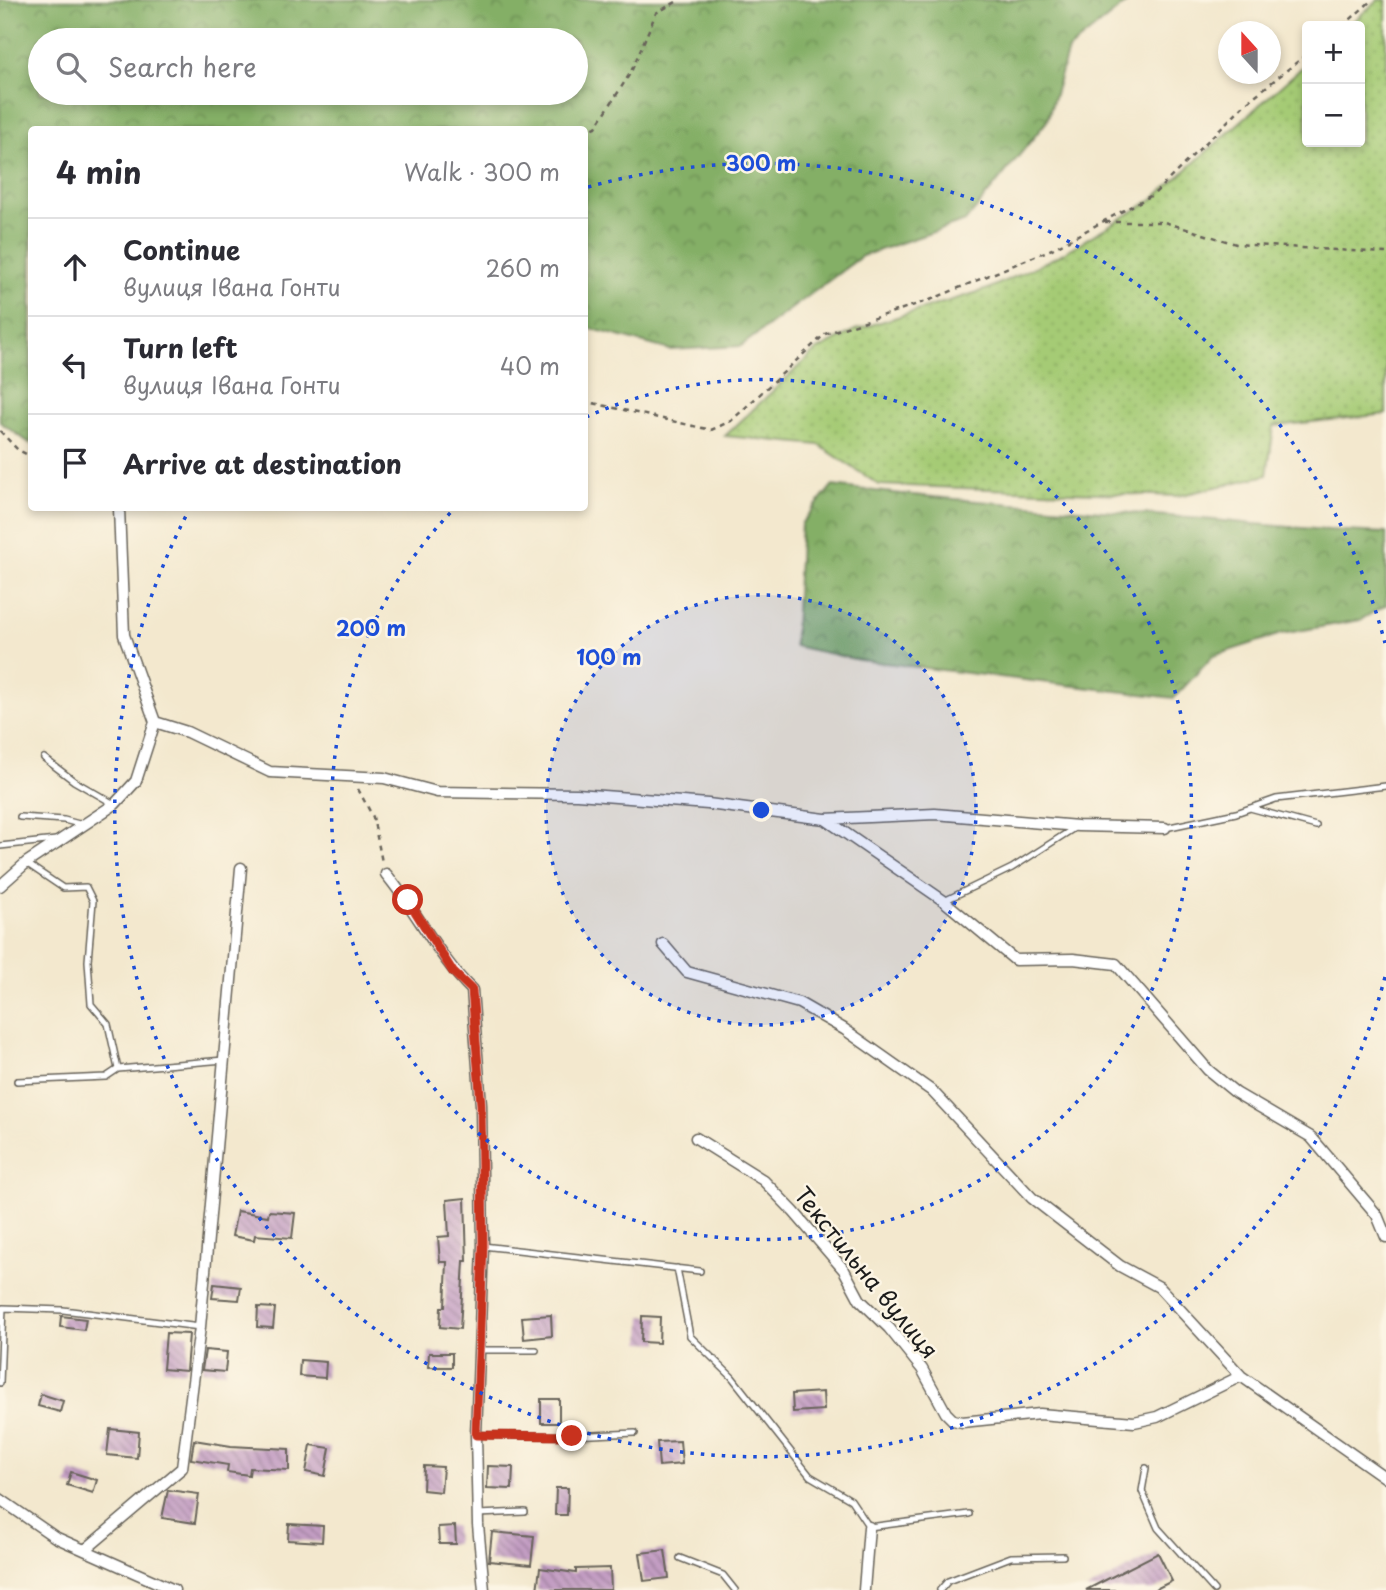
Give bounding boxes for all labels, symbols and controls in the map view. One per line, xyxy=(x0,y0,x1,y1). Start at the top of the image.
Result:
north arrow xyxy=(1218,21,1281,84)
map controls xyxy=(1302,21,1365,147)
button: + xyxy=(1302,21,1365,84)
search box xyxy=(28,28,588,105)
text: Search here xyxy=(108,47,257,86)
icon: search xyxy=(52,48,90,86)
button: − xyxy=(1302,84,1365,147)
text: 300 m xyxy=(726,146,796,178)
text: 4 min xyxy=(56,149,142,194)
text: Walk · 300 m xyxy=(404,154,560,189)
text: Continue xyxy=(123,230,240,269)
icon: ahead xyxy=(56,248,94,286)
text: 260 m xyxy=(485,250,560,285)
text: вулиця Івана Гонти xyxy=(123,269,340,304)
text: Turn left xyxy=(123,328,238,367)
icon: left xyxy=(56,346,94,384)
text: 40 m xyxy=(500,348,560,383)
text: вулиця Івана Гонти xyxy=(123,367,340,402)
icon: arrive xyxy=(56,444,94,482)
text: Arrive at destination xyxy=(123,444,402,483)
text: 200 m xyxy=(336,611,406,643)
text: 100 m xyxy=(576,640,642,672)
centre of rings xyxy=(749,798,773,822)
route start xyxy=(392,884,423,915)
street label: Текстильна вулиця xyxy=(786,1178,948,1366)
route end xyxy=(556,1420,587,1451)

